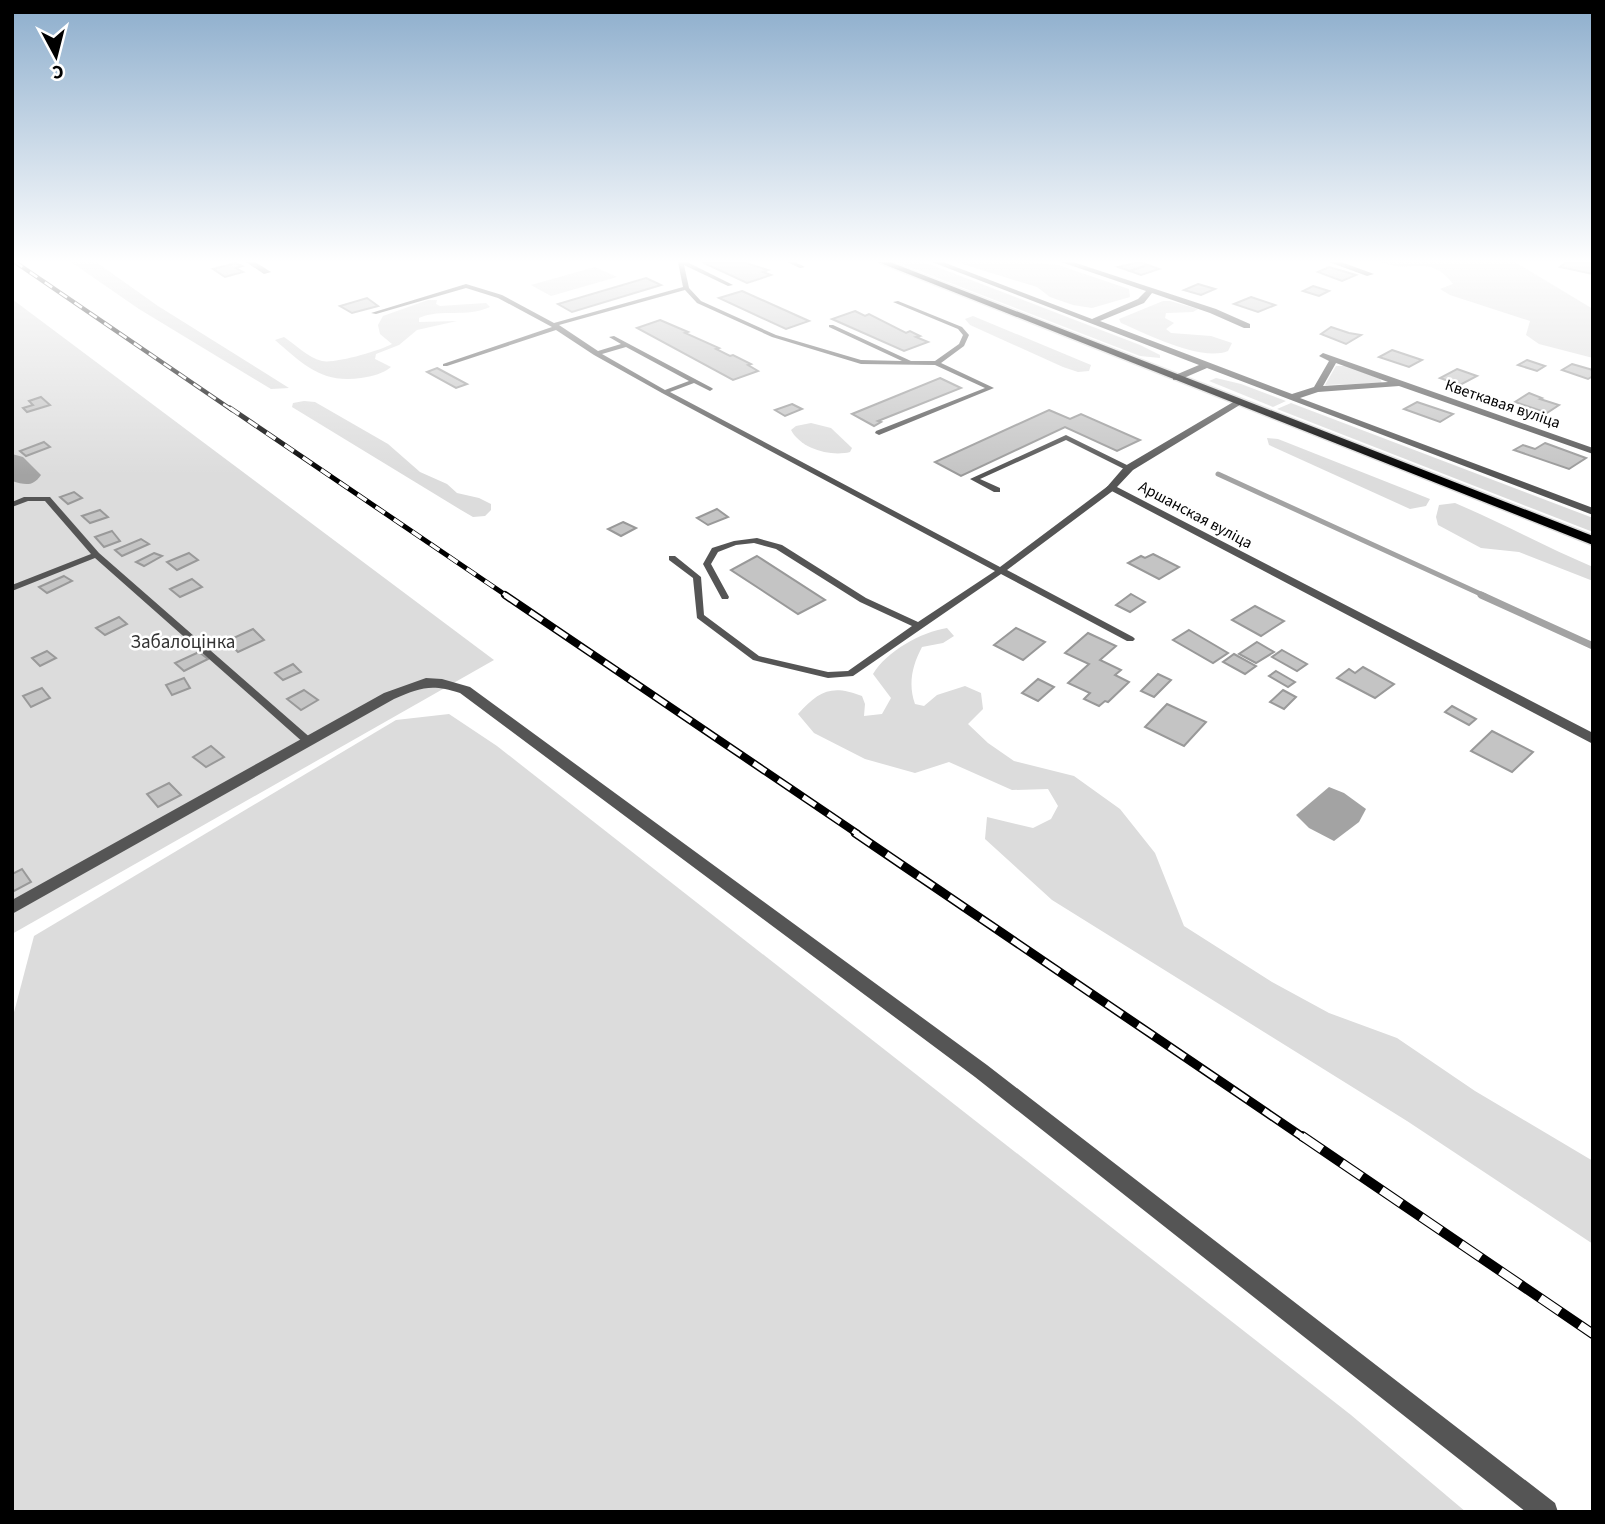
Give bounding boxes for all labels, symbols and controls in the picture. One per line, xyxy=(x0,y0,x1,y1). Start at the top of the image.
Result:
north arrow xyxy=(21,21,91,91)
text: С xyxy=(51,57,65,85)
street label: Кветкавая вуліца xyxy=(1442,374,1563,434)
street label: Аршанская вуліца xyxy=(1135,476,1256,554)
park label: Забалоцінка xyxy=(131,629,235,656)

